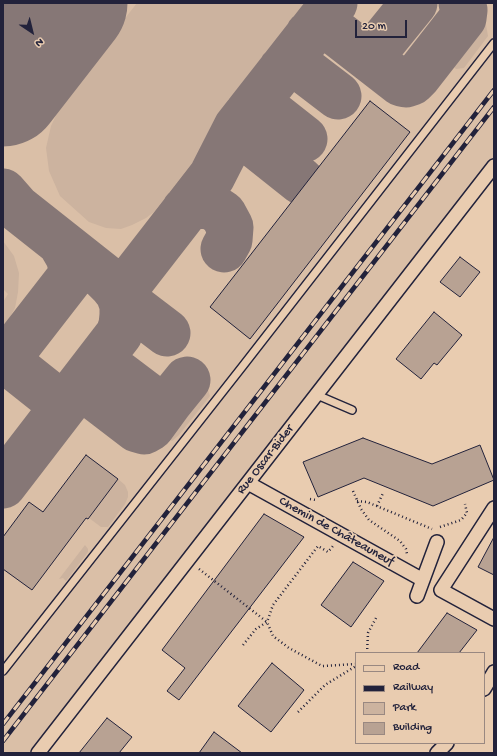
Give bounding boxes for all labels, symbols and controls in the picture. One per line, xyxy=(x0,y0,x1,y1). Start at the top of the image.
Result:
north arrow xyxy=(12,12,52,52)
scale bar xyxy=(357,12,409,38)
text: 20 m xyxy=(362,20,386,34)
text: N xyxy=(32,35,45,49)
street label: Rue Oscar-Bider xyxy=(234,422,298,498)
street label: Chemin de Châteauneuf xyxy=(276,494,396,570)
legend xyxy=(355,652,485,744)
text: Road xyxy=(393,661,419,675)
text: Railway xyxy=(393,681,433,695)
text: Park xyxy=(393,701,416,715)
text: Building xyxy=(393,721,432,735)

